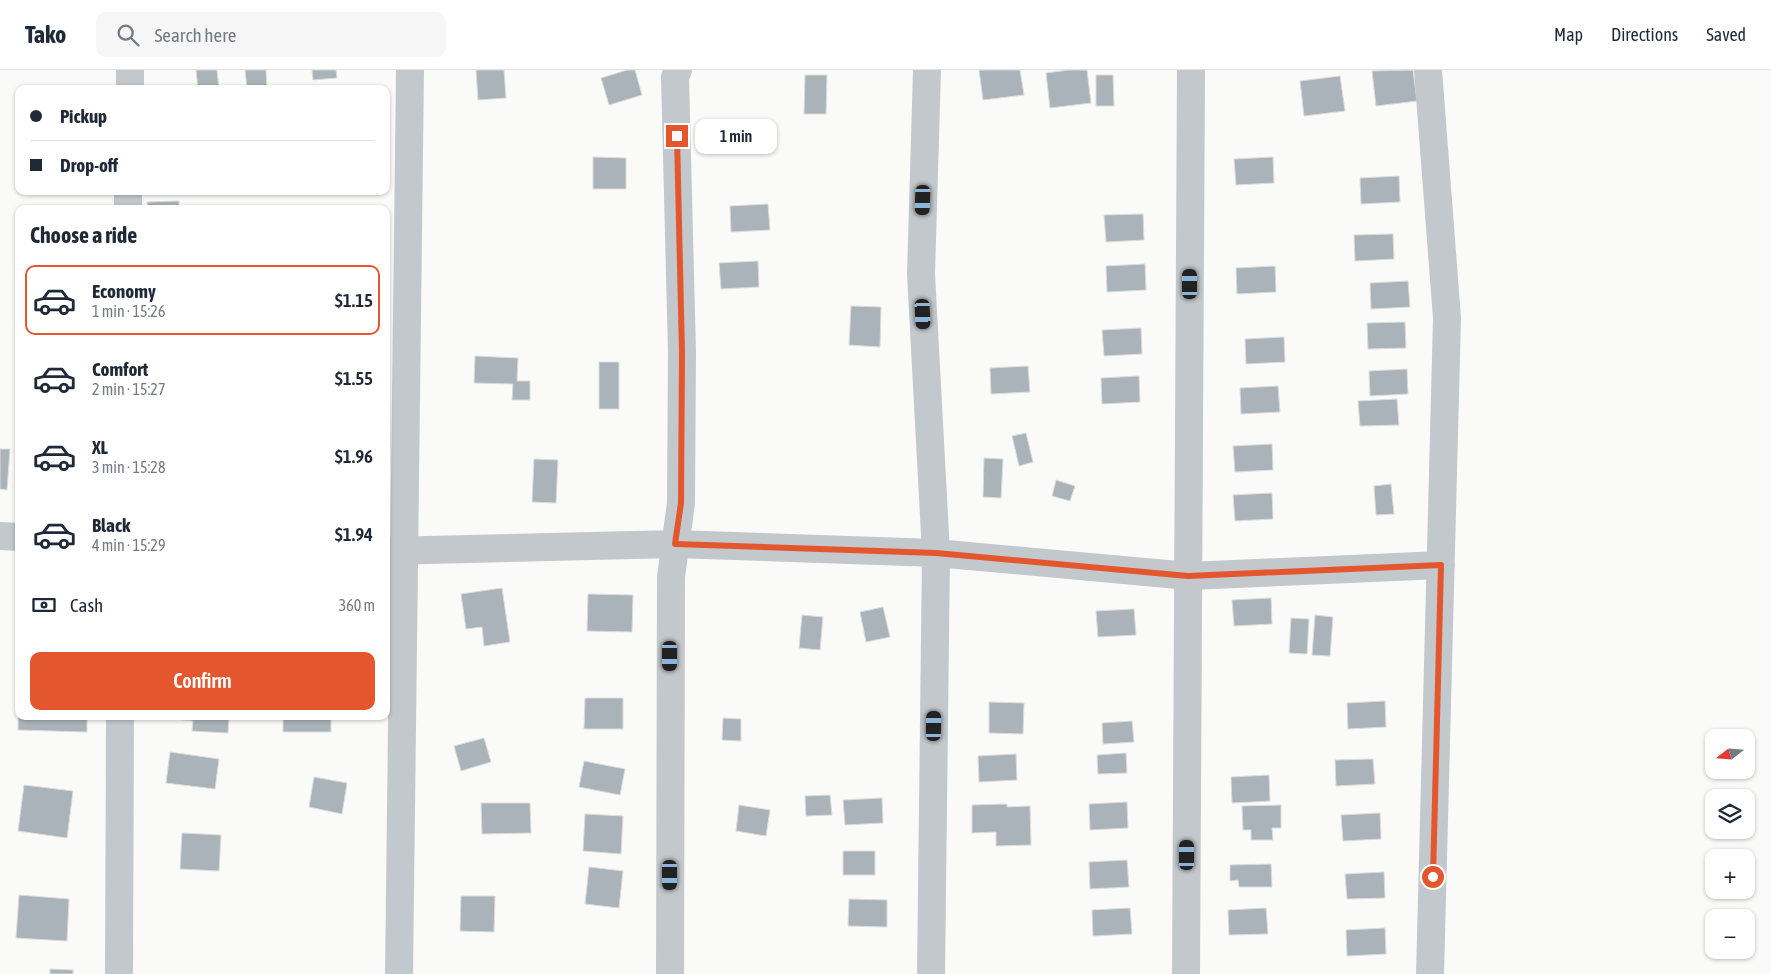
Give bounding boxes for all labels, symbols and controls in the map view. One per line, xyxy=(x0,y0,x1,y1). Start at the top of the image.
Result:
search box xyxy=(96,12,446,57)
text: Tako xyxy=(25,21,66,48)
icon: search xyxy=(114,21,142,49)
text: Search here xyxy=(154,24,236,46)
text: Map xyxy=(1554,24,1583,45)
text: Directions xyxy=(1611,24,1678,45)
text: Saved xyxy=(1706,24,1746,45)
text: Pickup xyxy=(60,105,107,127)
callout: 1 min xyxy=(694,118,777,154)
route end xyxy=(666,125,688,147)
text: 1 min xyxy=(720,127,752,145)
text: Drop-off xyxy=(60,154,118,176)
car xyxy=(914,185,931,215)
text: Choose a ride xyxy=(30,222,137,248)
car xyxy=(1182,269,1197,299)
icon: car xyxy=(32,278,77,323)
text: Economy xyxy=(92,280,156,302)
text: $1.15 xyxy=(335,289,373,311)
car xyxy=(914,299,931,329)
text: 1 min · 15:26 xyxy=(92,302,165,320)
icon: car xyxy=(32,356,77,401)
text: Comfort xyxy=(92,358,148,380)
text: $1.55 xyxy=(335,367,373,389)
text: 2 min · 15:27 xyxy=(92,380,165,398)
icon: car xyxy=(32,434,77,479)
text: XL xyxy=(92,436,108,458)
text: $1.96 xyxy=(335,445,373,467)
text: 3 min · 15:28 xyxy=(92,458,165,476)
icon: car xyxy=(32,512,77,557)
text: Black xyxy=(92,514,130,536)
text: $1.94 xyxy=(335,523,373,545)
text: 4 min · 15:29 xyxy=(92,536,165,554)
icon: cash xyxy=(30,591,58,619)
text: Cash xyxy=(70,594,103,616)
text: 360 m xyxy=(339,596,375,614)
car xyxy=(662,641,677,671)
button: Confirm xyxy=(30,652,375,710)
car xyxy=(926,711,941,741)
north arrow xyxy=(1705,729,1755,779)
map controls xyxy=(1705,729,1755,959)
button: layers xyxy=(1705,789,1755,839)
car xyxy=(1179,840,1194,870)
button: + xyxy=(1705,849,1755,899)
car xyxy=(662,860,677,890)
route start xyxy=(1422,866,1444,888)
button: − xyxy=(1705,909,1755,959)

